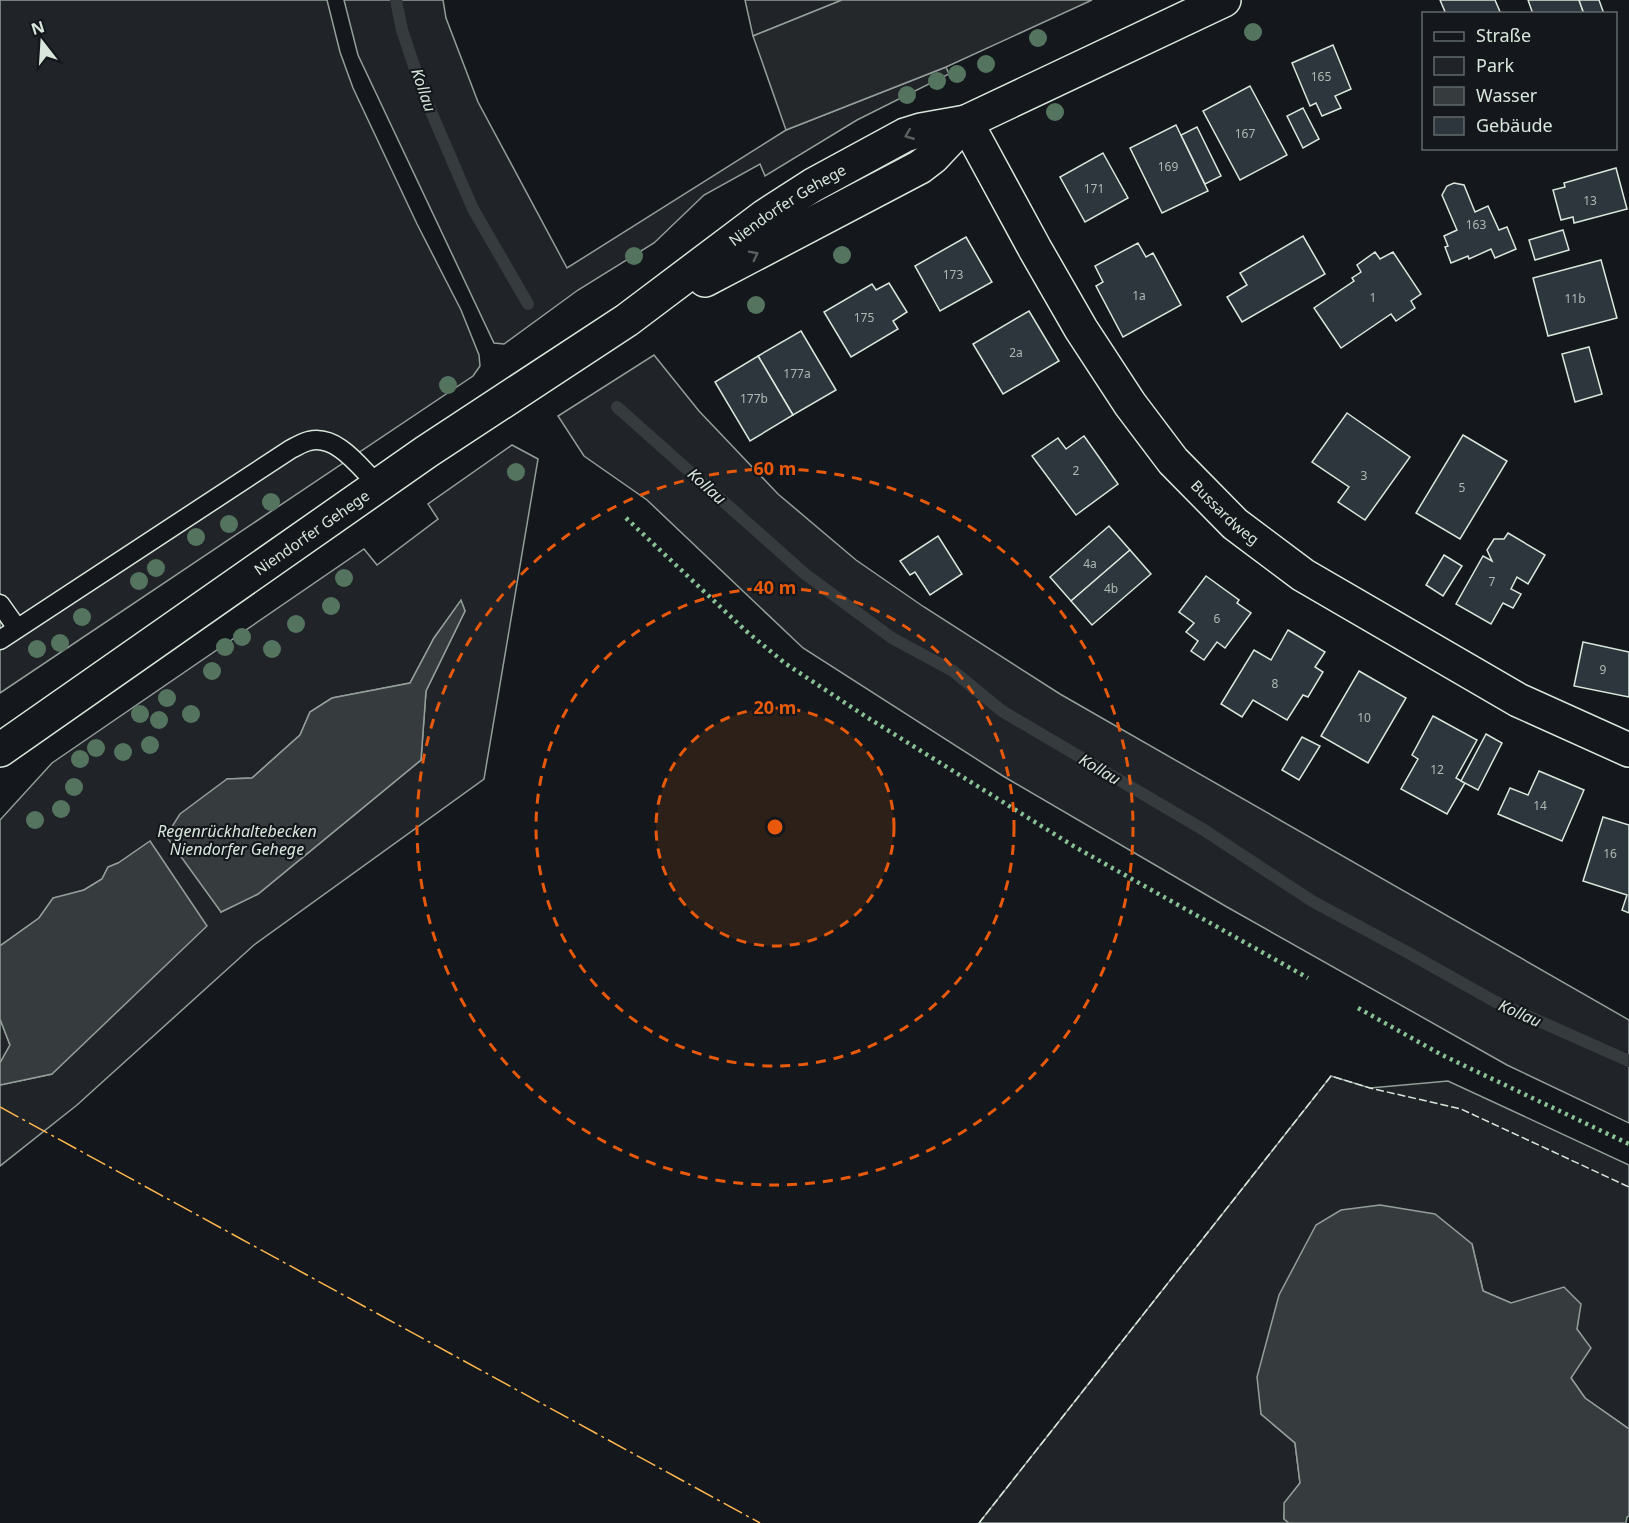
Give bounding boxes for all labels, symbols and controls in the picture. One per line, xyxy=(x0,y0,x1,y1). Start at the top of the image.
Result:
north arrow xyxy=(12,12,72,72)
legend xyxy=(1422,12,1617,150)
text: N xyxy=(28,15,47,40)
text: Straße xyxy=(1476,23,1531,47)
text: Park xyxy=(1476,53,1514,77)
water label: Kollau xyxy=(406,65,442,115)
house number: 165 xyxy=(1311,68,1331,85)
text: Wasser xyxy=(1476,83,1538,107)
text: Gebäude xyxy=(1476,113,1553,137)
house number: 167 xyxy=(1235,125,1255,142)
one-way arrow xyxy=(904,128,915,140)
house number: 169 xyxy=(1158,158,1178,175)
street label: Niendorfer Gehege xyxy=(724,159,849,250)
house number: 171 xyxy=(1084,180,1104,197)
house number: 13 xyxy=(1583,192,1597,209)
house number: 163 xyxy=(1466,216,1486,233)
one-way arrow xyxy=(748,251,758,262)
house number: 173 xyxy=(943,266,963,283)
house number: 1a xyxy=(1132,287,1146,304)
house number: 1 xyxy=(1370,289,1376,306)
house number: 11b xyxy=(1564,290,1586,307)
house number: 175 xyxy=(854,309,874,326)
house number: 2a xyxy=(1009,344,1023,361)
house number: 177a xyxy=(783,365,811,382)
house number: 177b xyxy=(740,390,768,407)
text: 60 m xyxy=(754,456,796,480)
house number: 2 xyxy=(1073,462,1080,479)
water label: Kollau xyxy=(683,463,731,509)
house number: 3 xyxy=(1361,467,1368,484)
street label: Bussardweg xyxy=(1187,475,1263,549)
house number: 5 xyxy=(1459,479,1466,496)
street label: Niendorfer Gehege xyxy=(250,485,373,579)
house number: 4a xyxy=(1083,555,1097,572)
house number: 7 xyxy=(1489,573,1496,590)
text: 40 m xyxy=(754,575,796,599)
house number: 4b xyxy=(1104,580,1118,597)
house number: 6 xyxy=(1214,610,1221,627)
house number: 9 xyxy=(1600,661,1607,678)
house number: 8 xyxy=(1272,675,1279,692)
text: 20 m xyxy=(754,695,796,719)
house number: 10 xyxy=(1357,709,1371,726)
water label: Kollau xyxy=(1075,748,1125,790)
house number: 12 xyxy=(1430,761,1444,778)
house number: 14 xyxy=(1533,797,1547,814)
centre of rings xyxy=(765,817,785,837)
water label: Regenrückhaltebecken Niendorfer Gehege xyxy=(157,820,317,860)
house number: 16 xyxy=(1603,845,1617,862)
water label: Kollau xyxy=(1495,994,1545,1032)

